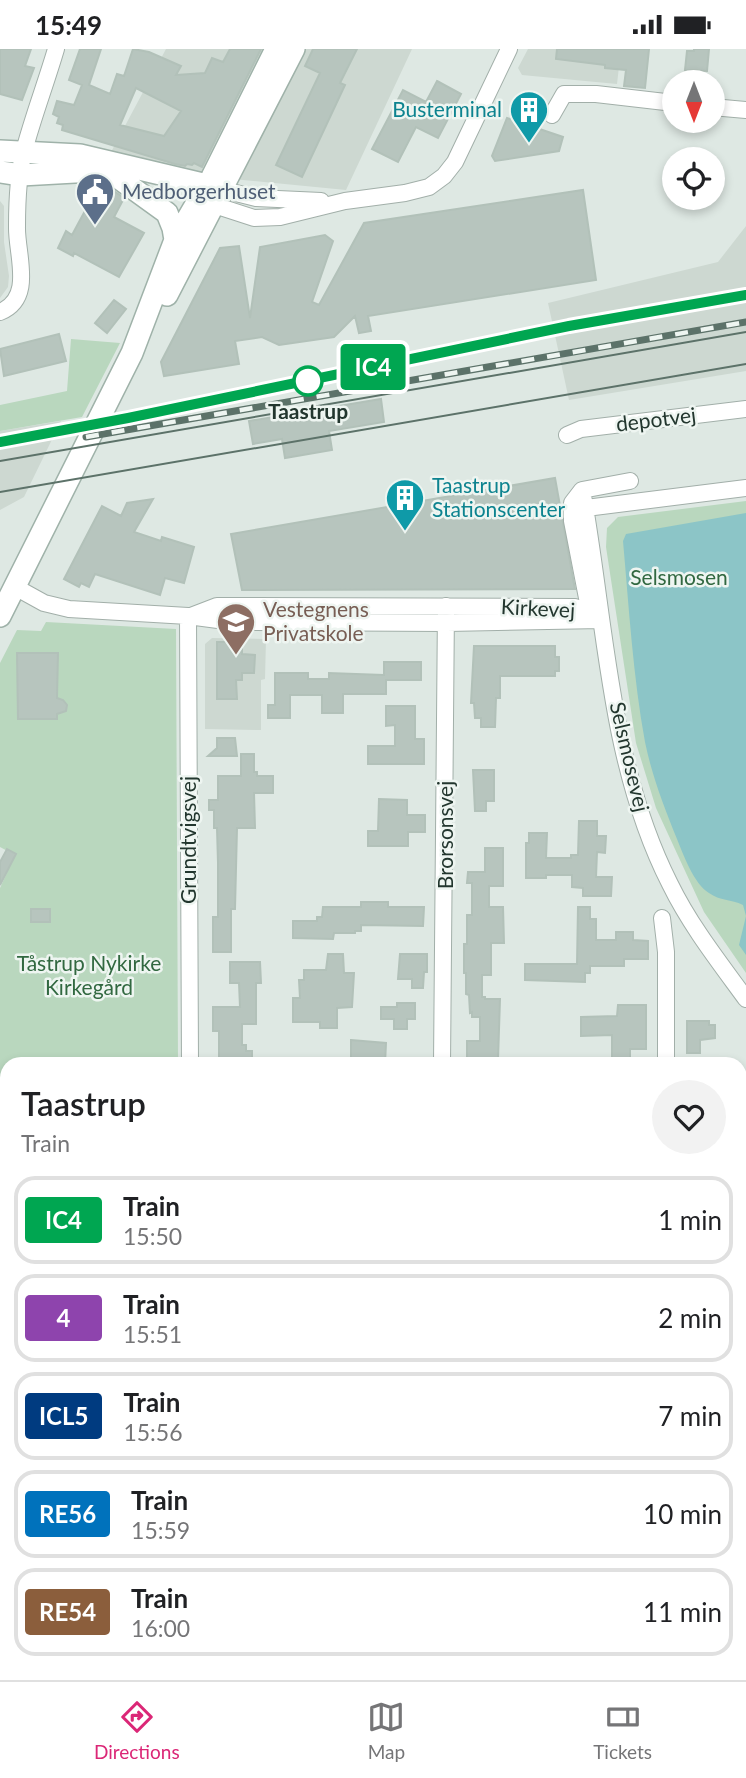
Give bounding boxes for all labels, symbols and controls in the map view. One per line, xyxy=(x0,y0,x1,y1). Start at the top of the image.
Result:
text: 15:49 xyxy=(35,9,102,41)
north arrow xyxy=(662,70,724,133)
map controls xyxy=(662,70,725,210)
building icon: Busterminal xyxy=(508,89,550,144)
place label: Busterminal xyxy=(392,96,502,121)
button: locate xyxy=(662,147,725,210)
public building icon: Medborgerhuset xyxy=(74,171,116,226)
place label: Medborgerhuset xyxy=(122,178,276,203)
line badge: IC4 xyxy=(333,344,413,390)
text: IC4 xyxy=(355,352,391,381)
marker: Taastrup xyxy=(293,366,323,396)
place label: Taastrup xyxy=(268,398,348,423)
street label: depotvej xyxy=(614,401,697,436)
place label: Taastrup Stationscenter xyxy=(432,472,565,521)
building icon: Taastrup Stationscenter xyxy=(384,477,426,532)
park label: Selsmosen xyxy=(630,564,728,589)
street label: Kirkevej xyxy=(500,593,576,622)
place label: Vestegnens Privatskole xyxy=(263,596,369,645)
school or university icon: Vestegnens Privatskole xyxy=(215,601,257,656)
street label: Selsmosevej xyxy=(606,699,655,814)
street label: Grundtvigsvej xyxy=(175,776,200,904)
street label: Brorsonsvej xyxy=(432,781,457,889)
park label: Tåstrup Nykirke Kirkegård xyxy=(17,950,161,999)
button: heart xyxy=(652,1080,726,1154)
text: Taastrup xyxy=(21,1083,146,1123)
text: Train xyxy=(21,1129,70,1157)
text: Train xyxy=(123,1190,180,1222)
text: 1 min xyxy=(658,1204,722,1236)
text: IC4 xyxy=(45,1205,82,1234)
text: 15:50 xyxy=(123,1222,182,1250)
text: Train xyxy=(123,1288,180,1320)
text: 2 min xyxy=(658,1302,722,1334)
text: 4 xyxy=(57,1303,70,1332)
text: 15:51 xyxy=(123,1320,182,1348)
text: Train xyxy=(123,1386,180,1418)
text: 7 min xyxy=(658,1400,722,1432)
text: ICL5 xyxy=(39,1401,88,1430)
text: 15:56 xyxy=(123,1418,183,1446)
text: Train xyxy=(131,1484,188,1516)
text: 10 min xyxy=(643,1498,722,1530)
text: RE56 xyxy=(39,1499,96,1528)
text: 15:59 xyxy=(131,1516,190,1544)
text: Train xyxy=(131,1582,188,1614)
text: 11 min xyxy=(643,1596,722,1628)
text: RE54 xyxy=(39,1597,96,1626)
text: 16:00 xyxy=(131,1614,190,1642)
tab: Directions xyxy=(94,1698,180,1763)
tab: Map xyxy=(367,1698,405,1763)
tab: Tickets xyxy=(593,1698,652,1763)

